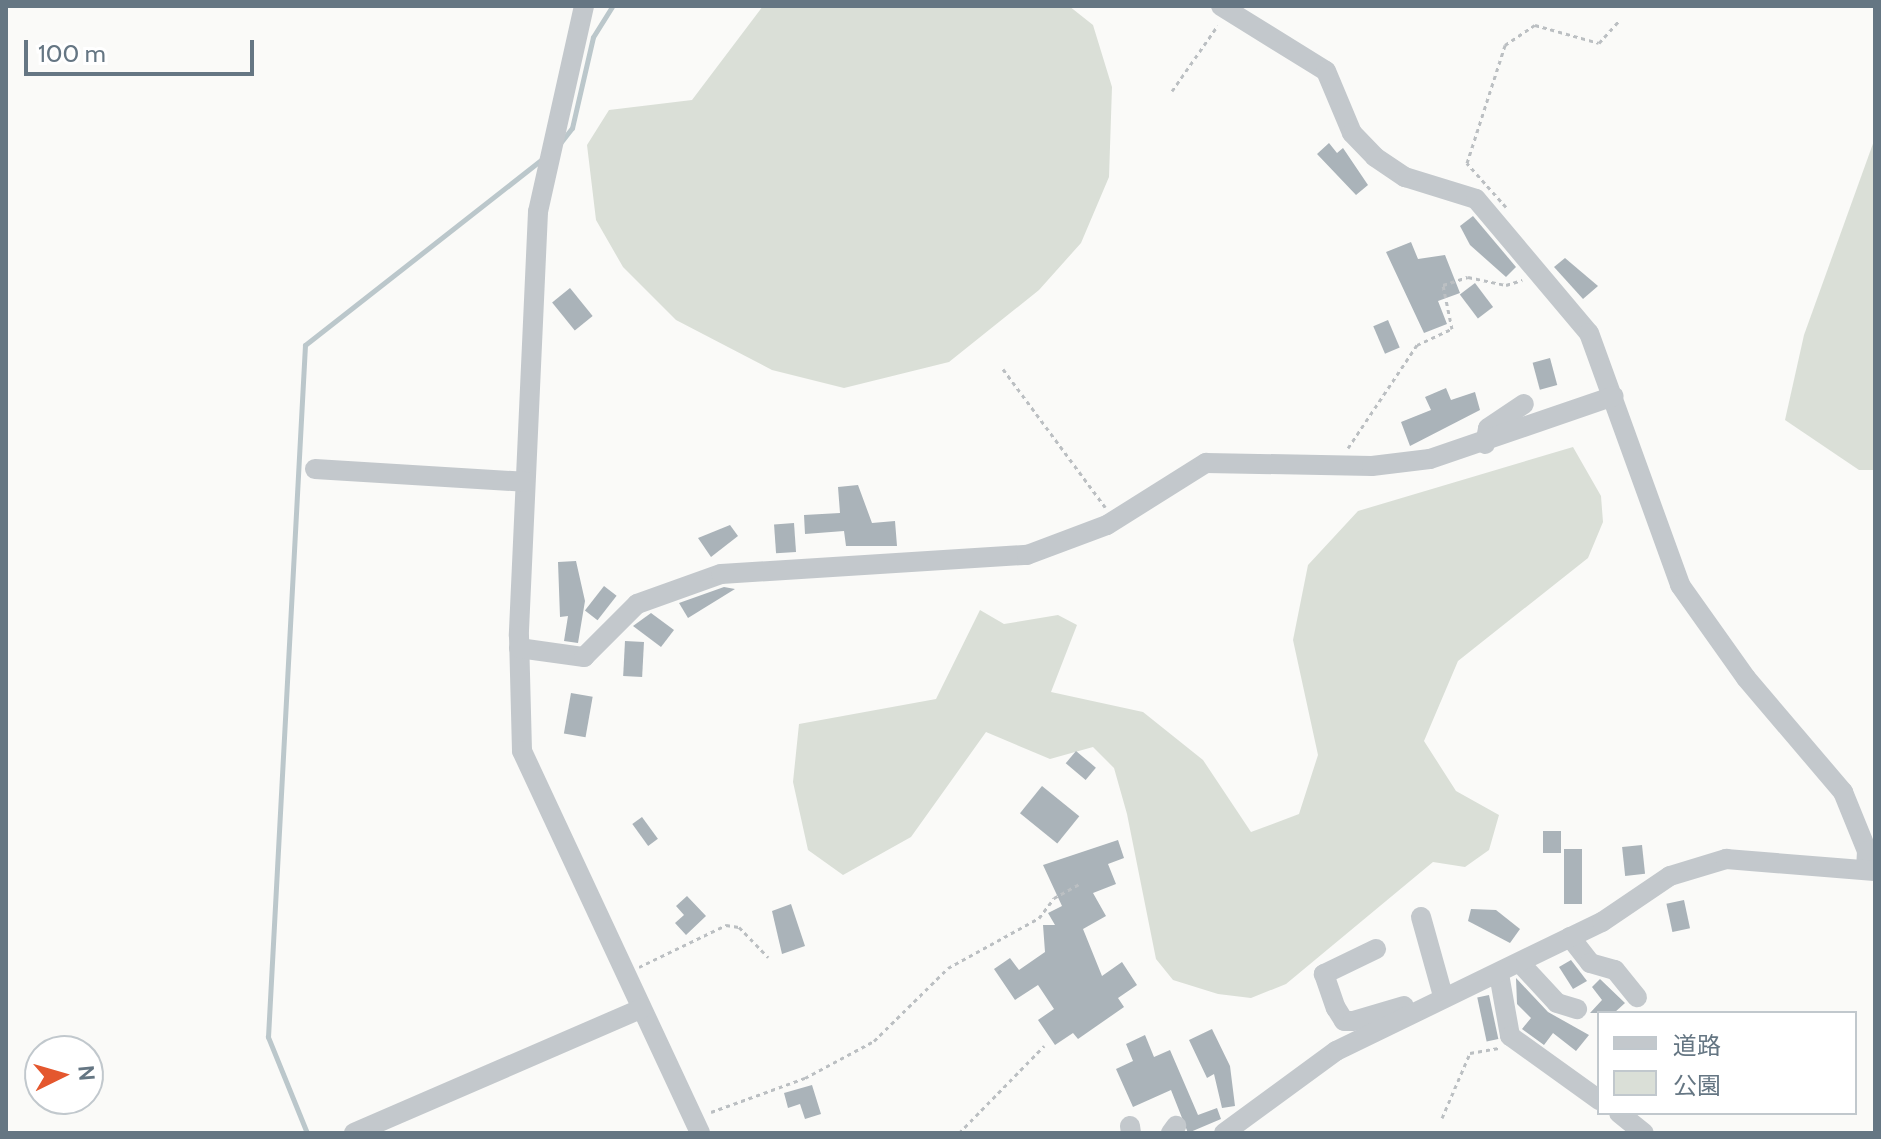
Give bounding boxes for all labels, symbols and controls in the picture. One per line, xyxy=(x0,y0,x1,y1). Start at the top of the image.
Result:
scale bar xyxy=(28,24,258,74)
text: 100 m xyxy=(38,39,106,68)
legend xyxy=(1597,1011,1857,1115)
text: 道路 xyxy=(1673,1031,1721,1060)
north arrow xyxy=(24,1035,104,1115)
text: N xyxy=(72,1064,101,1082)
text: 公園 xyxy=(1673,1071,1721,1100)

